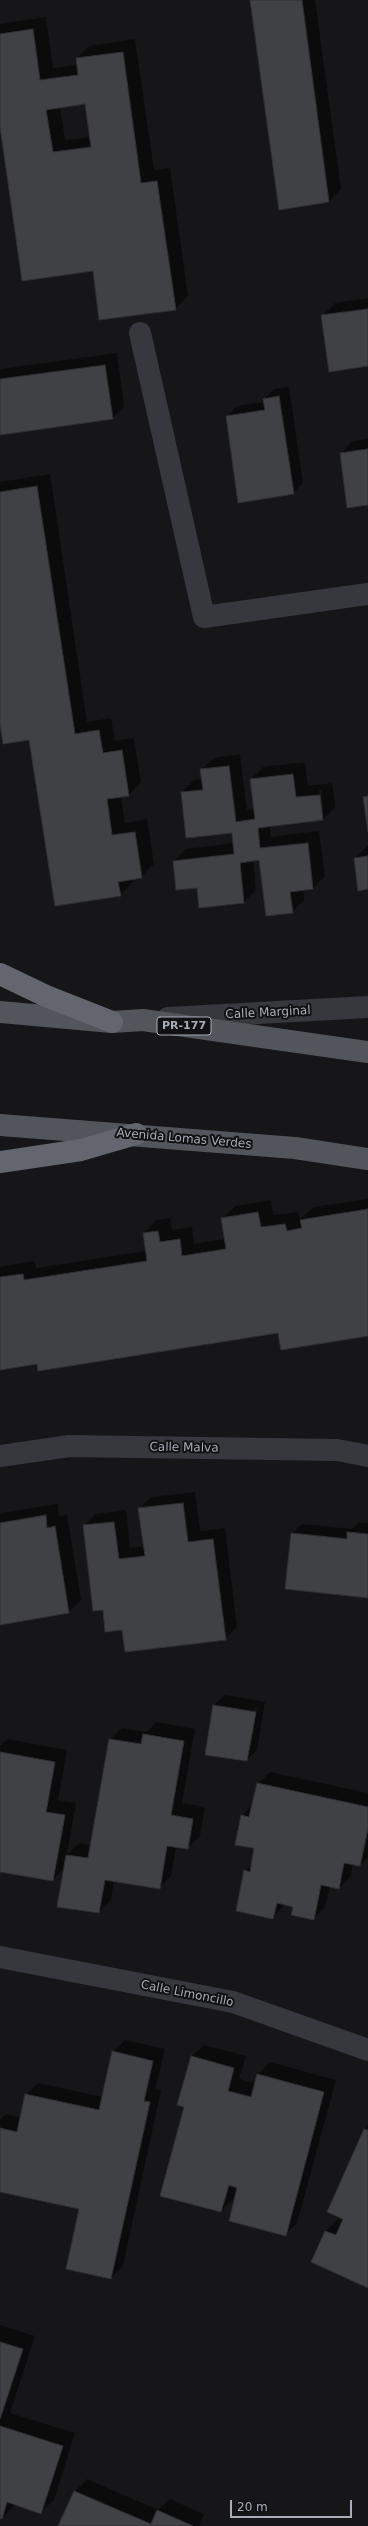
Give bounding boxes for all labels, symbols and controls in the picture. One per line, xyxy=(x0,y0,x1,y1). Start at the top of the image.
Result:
street label: Calle Marginal xyxy=(225,1004,311,1022)
road number: PR-177 xyxy=(157,1017,211,1035)
street label: Avenida Lomas Verdes xyxy=(116,1126,252,1152)
street label: Calle Malva xyxy=(149,1440,219,1456)
street label: Calle Limoncillo xyxy=(139,1978,235,2010)
scale bar xyxy=(232,2492,354,2518)
text: 20 m xyxy=(237,2500,268,2514)

